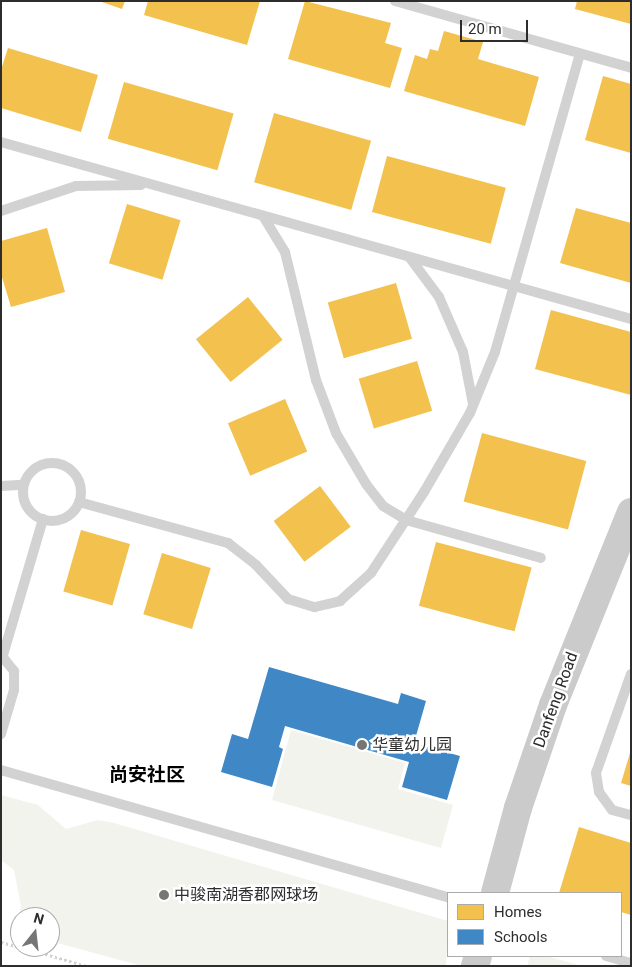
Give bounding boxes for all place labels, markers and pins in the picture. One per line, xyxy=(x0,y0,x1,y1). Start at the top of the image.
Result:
place label: 华童幼儿园 xyxy=(372,735,452,755)
marker: 华童幼儿园 xyxy=(356,739,368,751)
place label: 中骏南湖香郡网球场 xyxy=(174,885,318,905)
marker: 中骏南湖香郡网球场 xyxy=(158,889,170,901)

